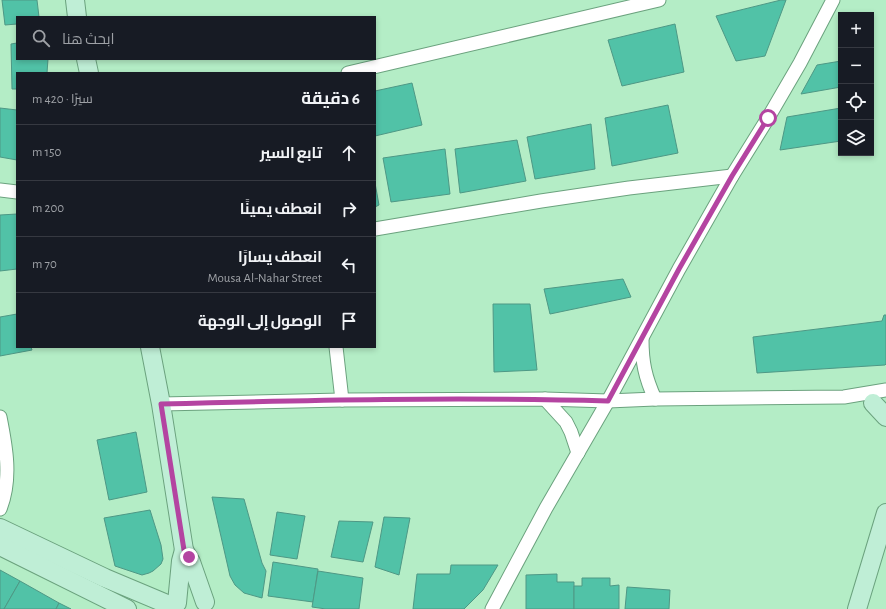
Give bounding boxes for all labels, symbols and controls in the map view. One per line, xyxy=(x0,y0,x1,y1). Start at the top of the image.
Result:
map controls xyxy=(838,12,874,156)
button: + xyxy=(838,12,874,48)
search box xyxy=(16,16,376,60)
icon: search xyxy=(30,27,52,49)
text: ابحث هنا xyxy=(62,32,115,47)
button: − xyxy=(838,48,874,84)
button: locate xyxy=(838,84,874,120)
text: 6 دقيقة xyxy=(301,90,360,107)
text: سيرًا · 420 m xyxy=(32,93,93,106)
route start xyxy=(759,109,777,127)
button: layers xyxy=(838,120,874,156)
icon: ahead xyxy=(338,142,360,164)
text: 150 m xyxy=(32,146,61,159)
text: تابع السير xyxy=(260,146,322,161)
icon: right xyxy=(338,198,360,220)
text: 200 m xyxy=(32,202,64,215)
text: انعطف يمينًا xyxy=(240,202,322,217)
text: انعطف يسارًا xyxy=(238,250,322,265)
icon: left xyxy=(338,254,360,276)
text: 70 m xyxy=(32,258,57,271)
text: Mousa Al-Nahar Street xyxy=(207,272,322,285)
icon: arrive xyxy=(338,310,360,332)
text: الوصول إلى الوجهة xyxy=(198,314,322,329)
route end xyxy=(180,548,198,566)

